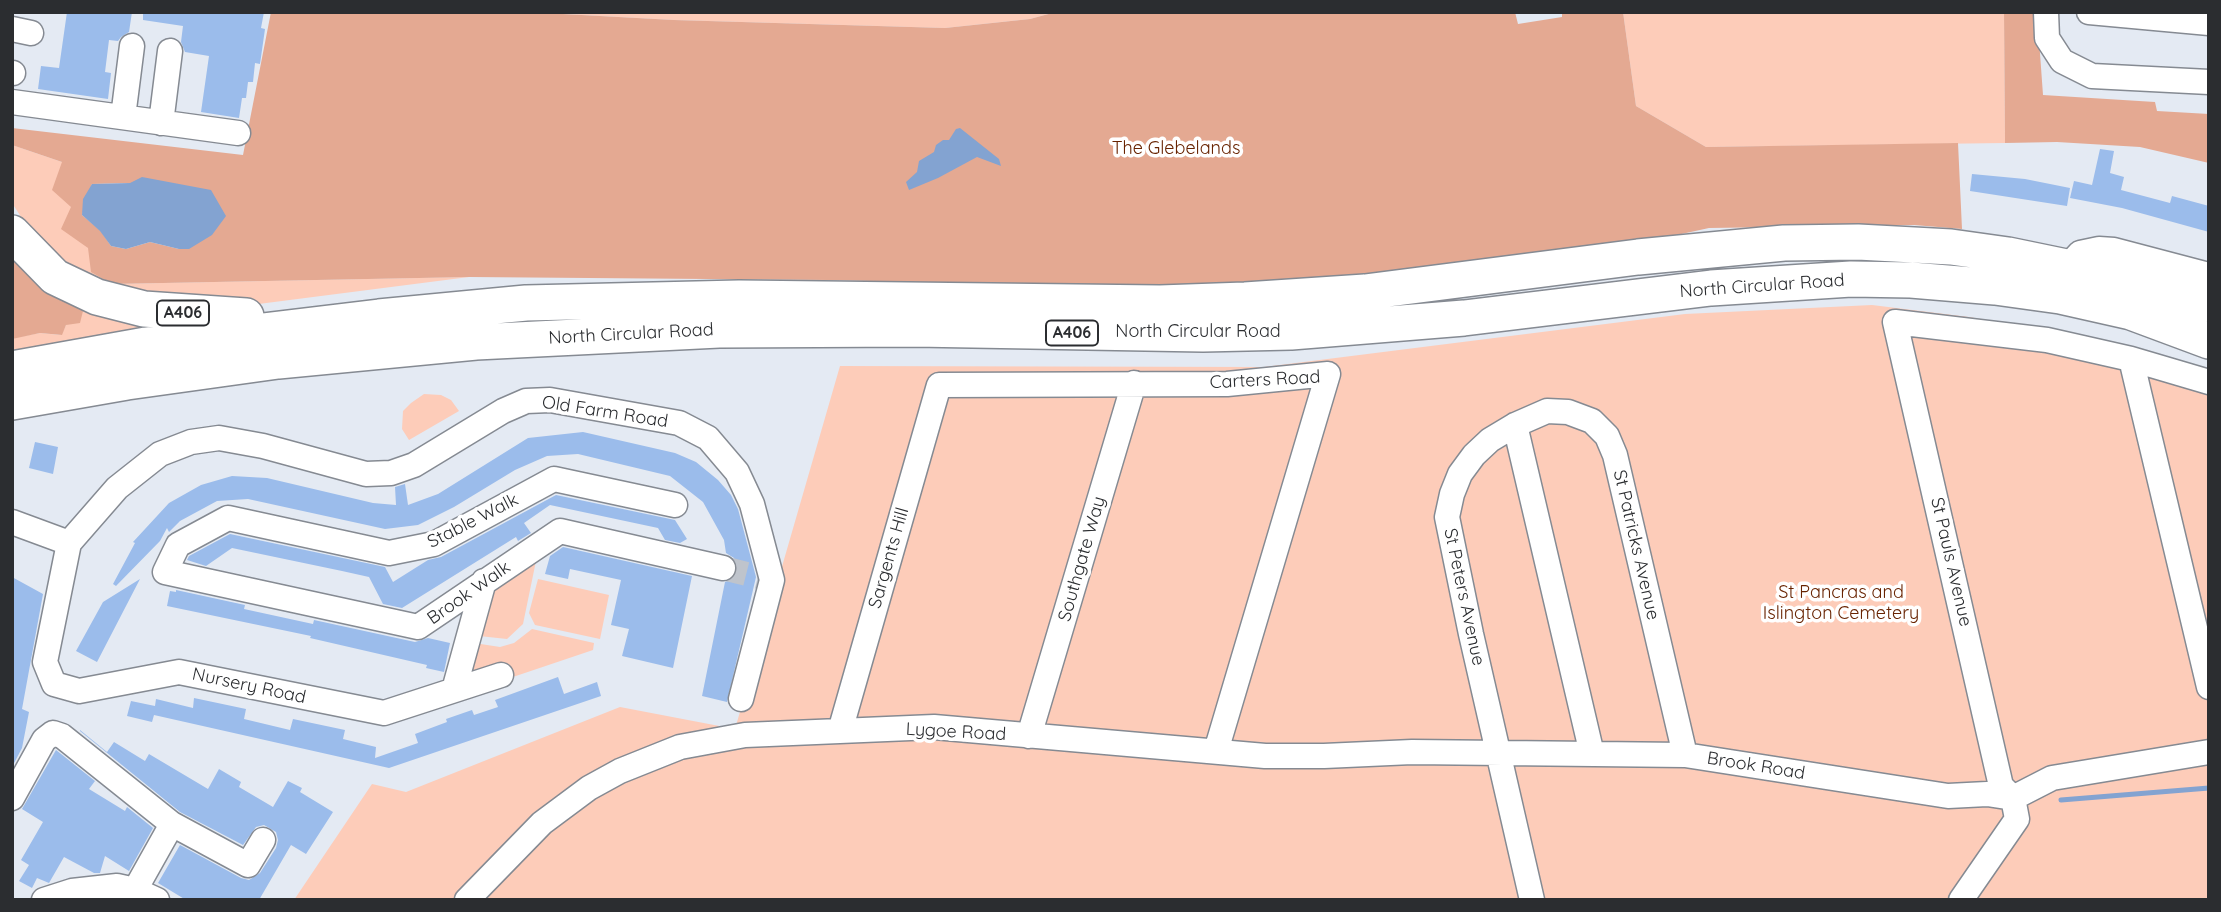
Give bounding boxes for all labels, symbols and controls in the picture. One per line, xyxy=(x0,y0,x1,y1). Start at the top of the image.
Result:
park label: The Glebelands xyxy=(1112,138,1240,160)
street label: North Circular Road xyxy=(1679,269,1845,303)
road number: A406 xyxy=(157,300,209,326)
street label: North Circular Road xyxy=(548,319,714,349)
road number: A406 xyxy=(1046,320,1098,346)
street label: North Circular Road xyxy=(1115,321,1281,343)
street label: Carters Road xyxy=(1209,366,1321,394)
street label: Old Farm Road xyxy=(540,391,670,433)
street label: St Patricks Avenue xyxy=(1608,468,1664,622)
street label: Stable Walk xyxy=(424,489,522,553)
street label: Southgate Way xyxy=(1054,494,1110,624)
street label: St Pauls Avenue xyxy=(1926,495,1976,629)
street label: Sargents Hill xyxy=(864,505,914,611)
street label: St Peters Avenue xyxy=(1439,526,1489,668)
street label: Brook Walk xyxy=(423,556,515,630)
park label: St Pancras and Islington Cemetery xyxy=(1763,582,1919,624)
street label: Nursery Road xyxy=(190,663,308,709)
street label: Lygoe Road xyxy=(905,719,1007,745)
street label: Brook Road xyxy=(1705,748,1807,784)

